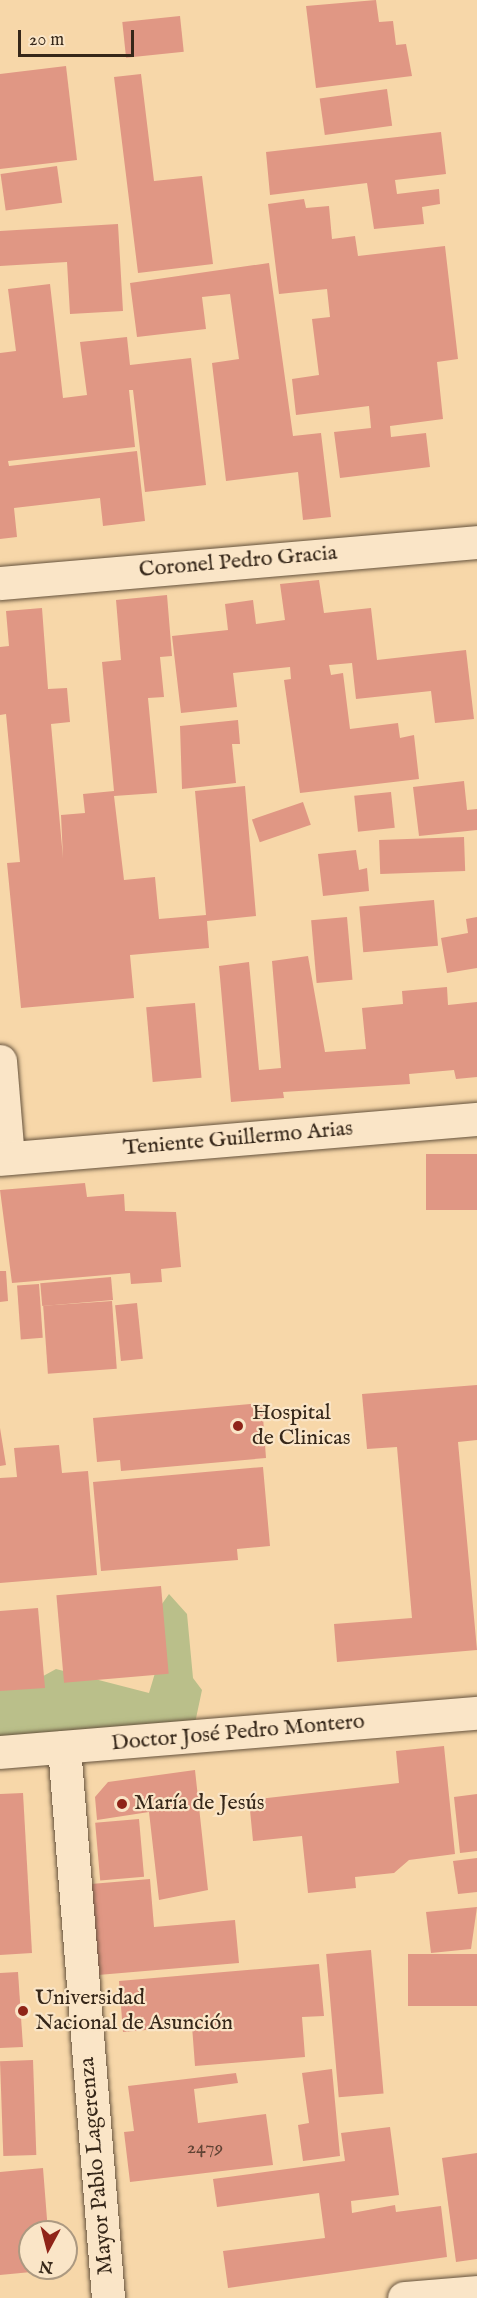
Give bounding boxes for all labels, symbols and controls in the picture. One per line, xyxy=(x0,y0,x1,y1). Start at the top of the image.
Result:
scale bar xyxy=(21,18,136,56)
text: 20 m xyxy=(29,29,64,52)
street label: Coronel Pedro Gracia xyxy=(138,540,338,584)
street label: Teniente Guillermo Arias xyxy=(122,1116,354,1162)
place label: Hospital de Clinicas xyxy=(252,1400,350,1452)
marker: Hospital de Clinicas xyxy=(229,1417,247,1435)
street label: Doctor José Pedro Montero xyxy=(110,1709,366,1757)
place label: María de Jesús xyxy=(134,1791,265,1817)
marker: María de Jesús xyxy=(115,1797,129,1811)
place label: Universidad Nacional de Asunción xyxy=(35,1985,233,2036)
marker: Universidad Nacional de Asunción xyxy=(16,2004,30,2018)
street label: Mayor Pablo Lagerenza xyxy=(74,2056,120,2276)
house number: 2479 xyxy=(187,2135,223,2159)
north arrow xyxy=(18,2220,78,2280)
text: N xyxy=(38,2255,54,2277)

